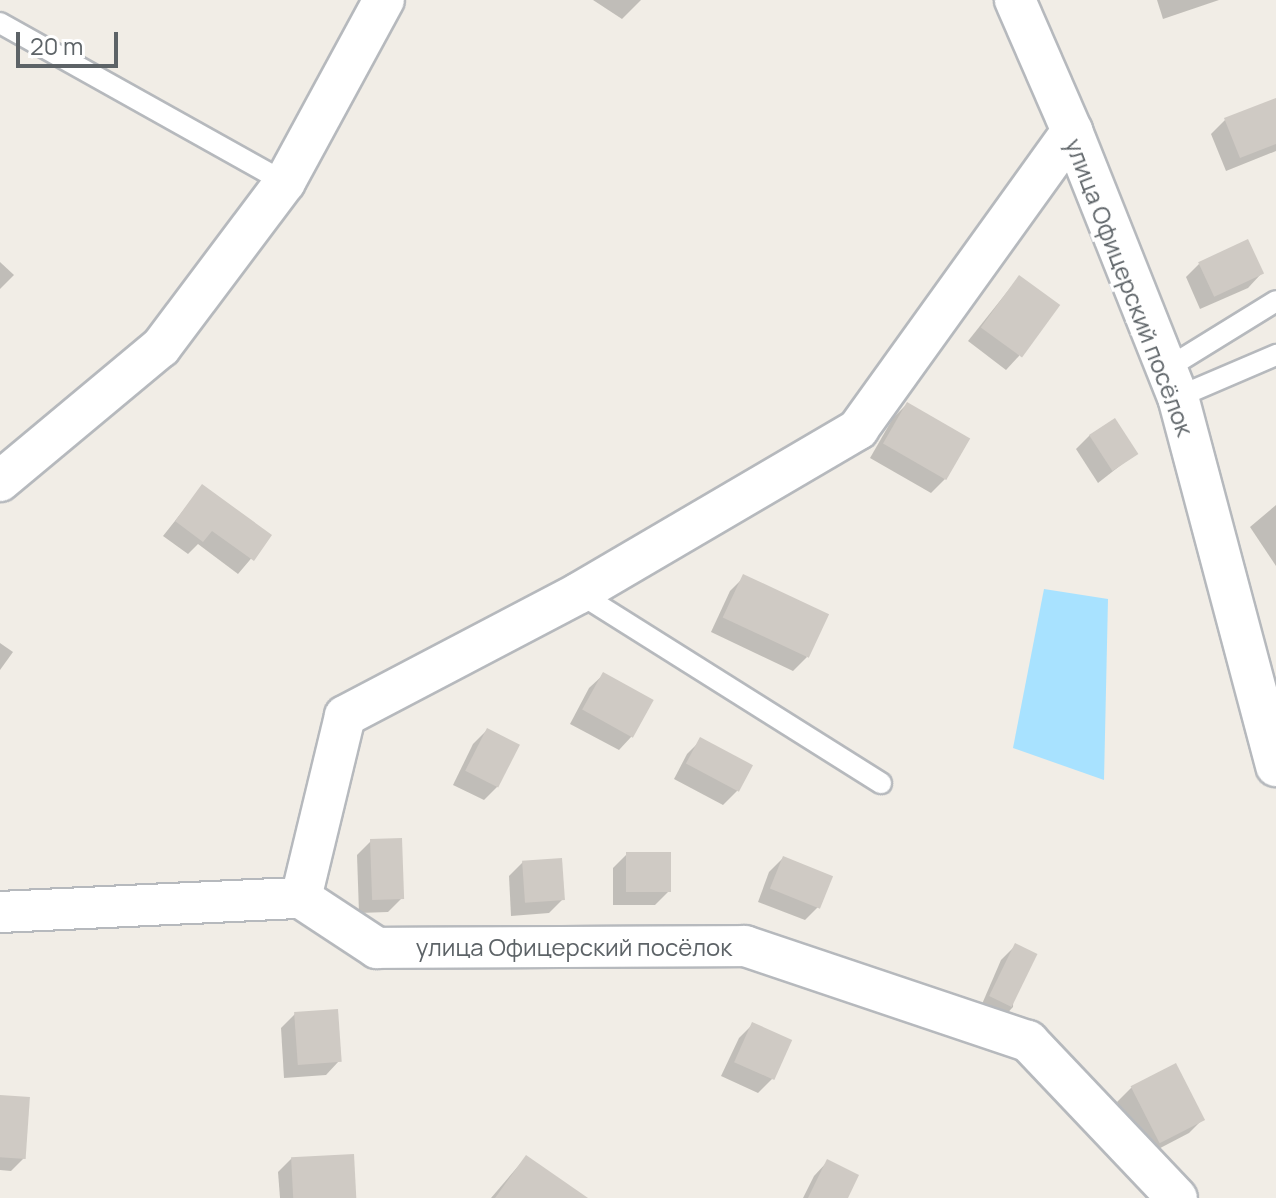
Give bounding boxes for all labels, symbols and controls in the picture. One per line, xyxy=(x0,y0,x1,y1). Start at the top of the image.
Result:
scale bar xyxy=(20,16,122,66)
text: 20 m xyxy=(30,29,83,62)
street label: улица Офицерский посёлок xyxy=(1060,134,1200,440)
street label: улица Офицерский посёлок xyxy=(416,933,732,961)

